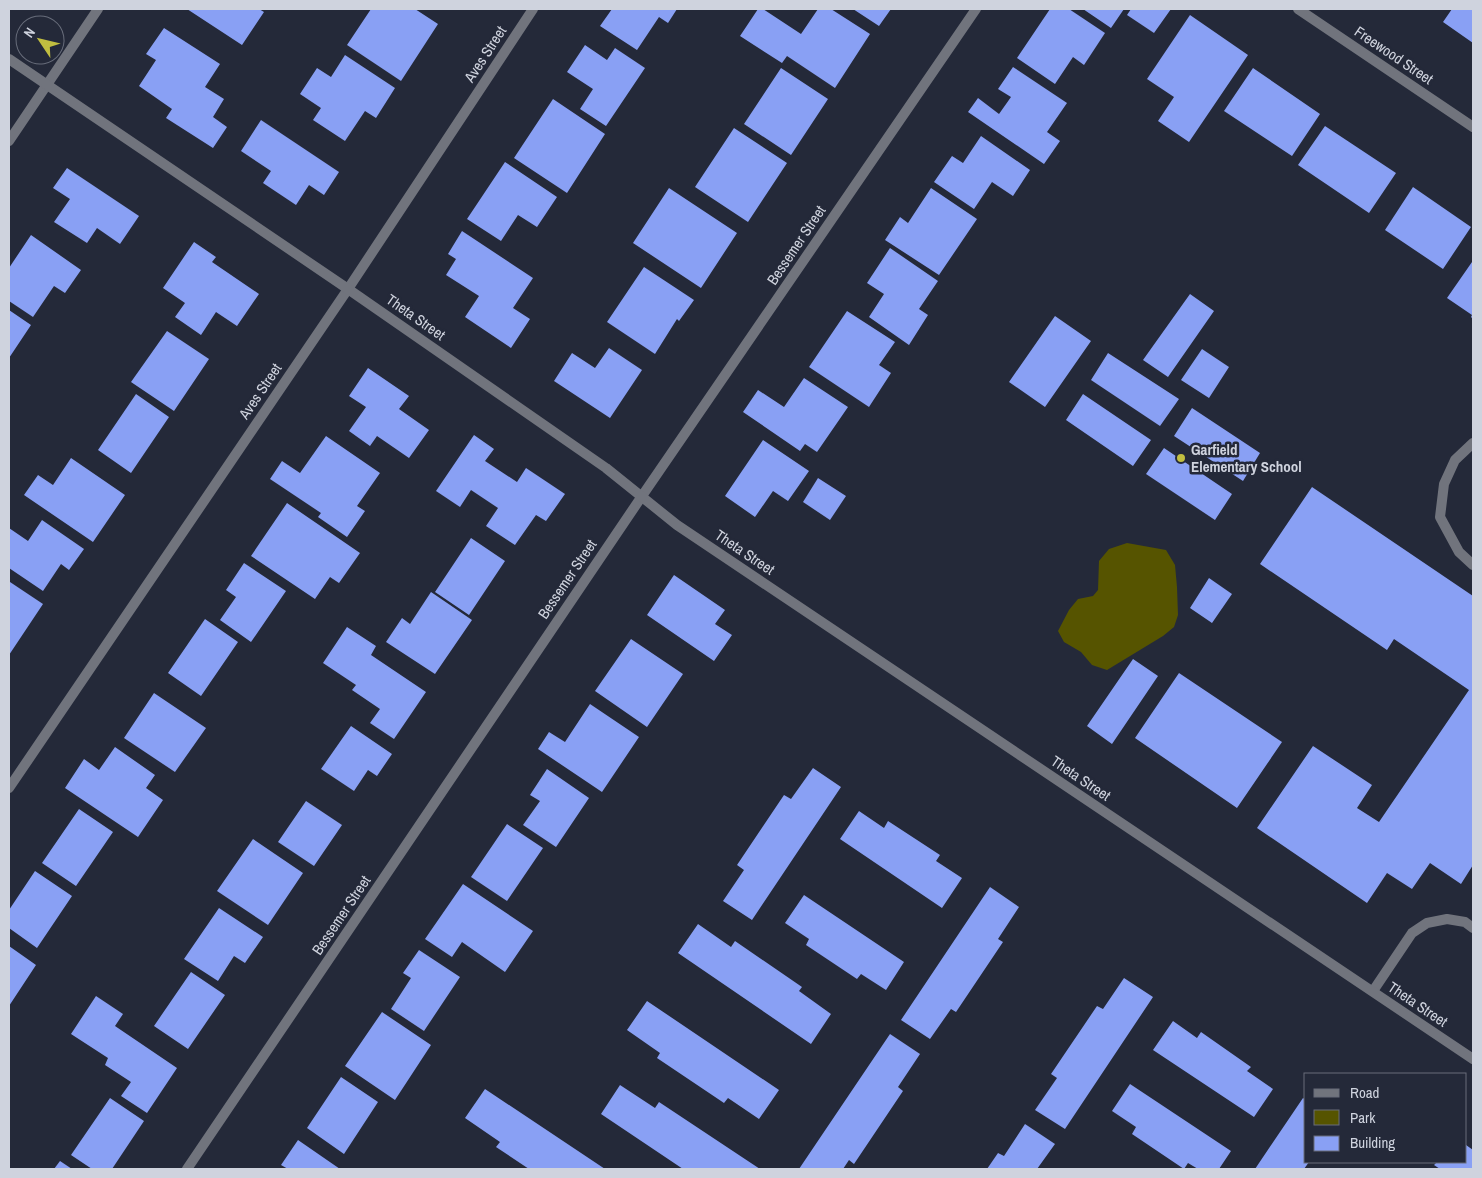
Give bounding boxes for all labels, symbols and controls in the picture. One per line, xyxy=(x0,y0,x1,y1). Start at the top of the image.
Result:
north arrow xyxy=(15,15,65,65)
street label: Aves Street xyxy=(458,21,511,87)
street label: Freewood Street xyxy=(1350,21,1438,89)
text: N xyxy=(20,24,39,41)
street label: Bessemer Street xyxy=(762,201,831,289)
street label: Theta Street xyxy=(382,289,450,345)
street label: Aves Street xyxy=(233,358,287,424)
place label: Garfield Elementary School xyxy=(1191,439,1302,477)
marker: Garfield Elementary School xyxy=(1175,452,1187,464)
street label: Theta Street xyxy=(711,524,779,580)
street label: Bessemer Street xyxy=(533,535,602,623)
street label: Theta Street xyxy=(1047,750,1115,806)
street label: Bessemer Street xyxy=(307,871,376,959)
street label: Theta Street xyxy=(1384,976,1452,1032)
legend xyxy=(1304,1073,1467,1163)
text: Road xyxy=(1350,1082,1379,1103)
text: Park xyxy=(1350,1107,1376,1128)
text: Building xyxy=(1350,1132,1395,1153)

